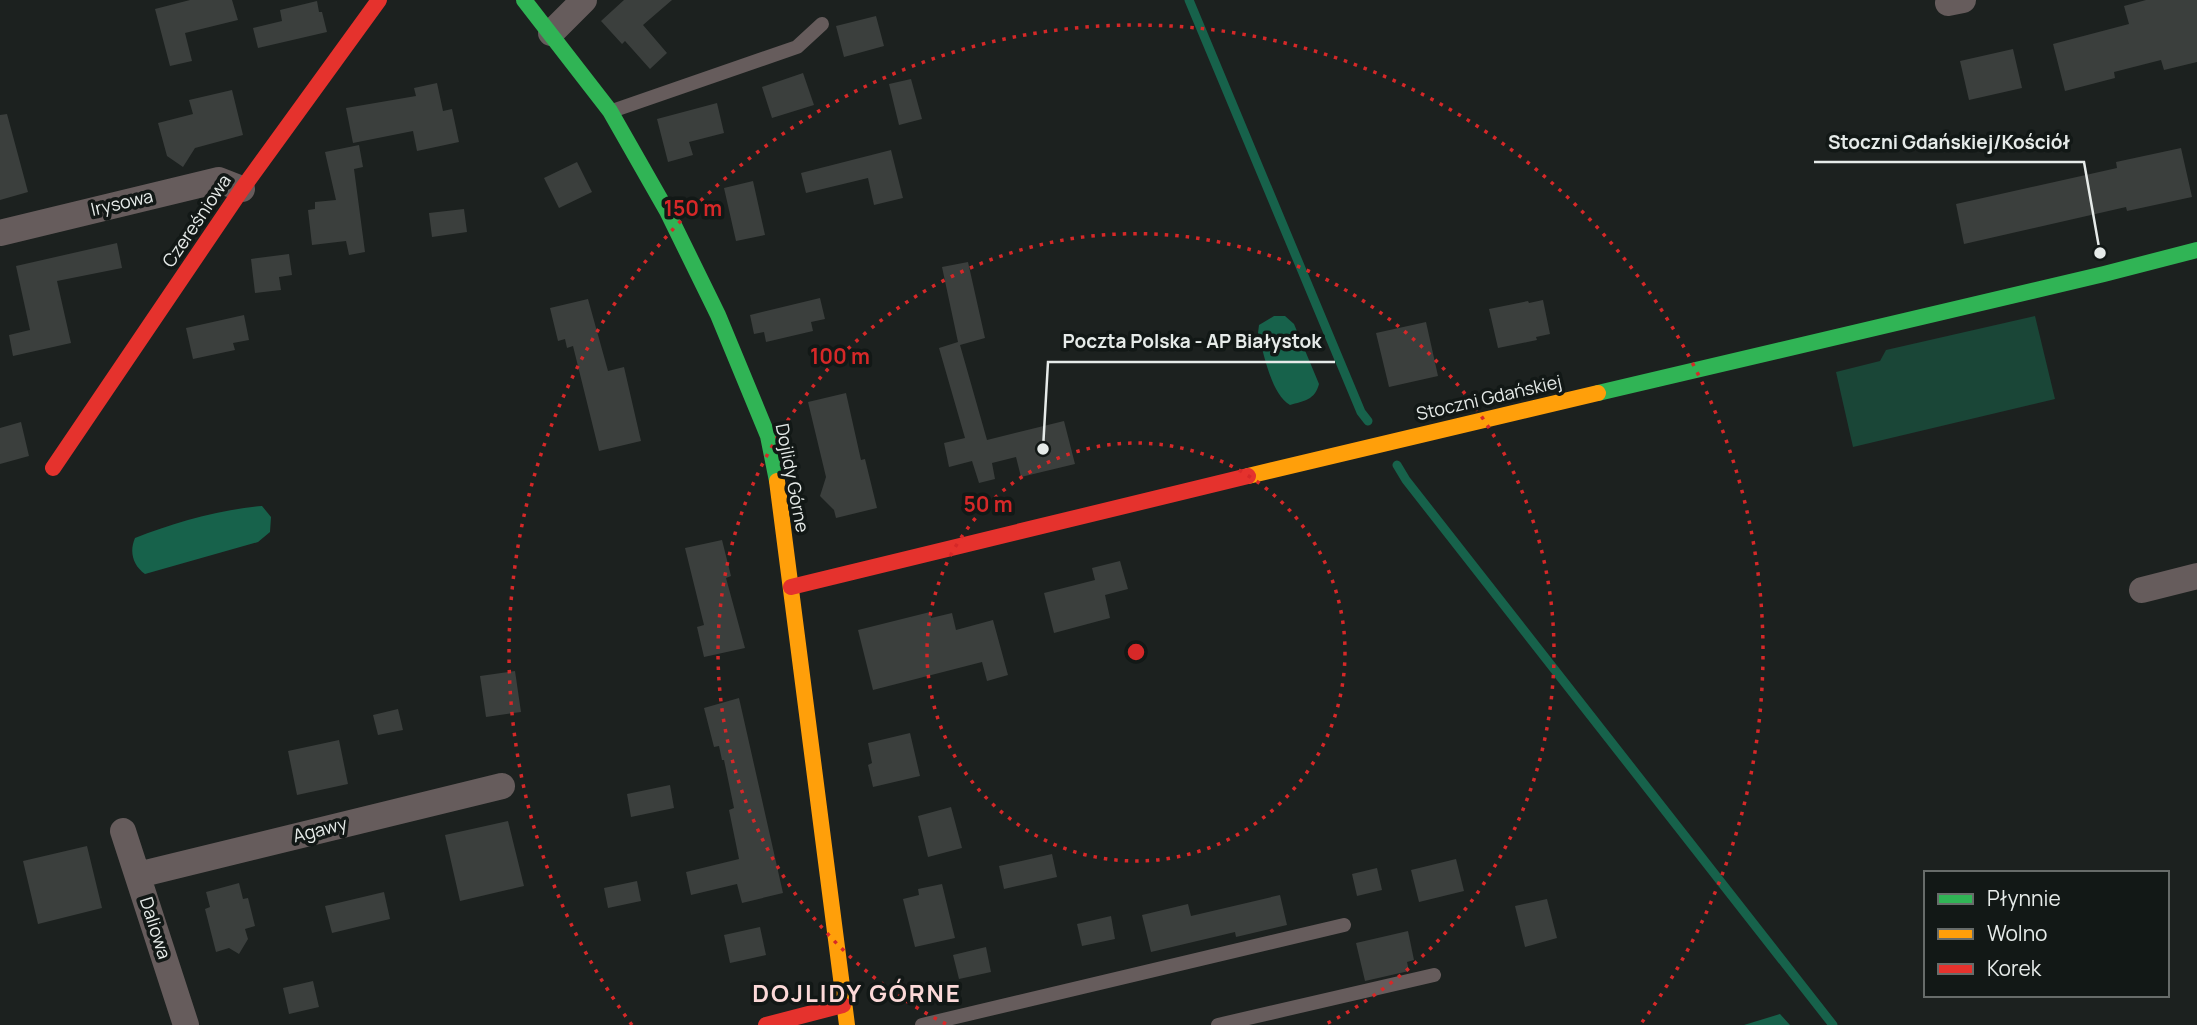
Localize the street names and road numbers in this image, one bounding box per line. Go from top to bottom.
street label: Czereśniowa [156,169,236,271]
street label: Irysowa [88,183,155,221]
street label: Stoczni Gdańskiej [1414,369,1564,425]
street label: Dojlidy Górne [771,421,815,534]
street label: Agawy [290,811,350,847]
street label: Daliowa [135,894,177,962]

